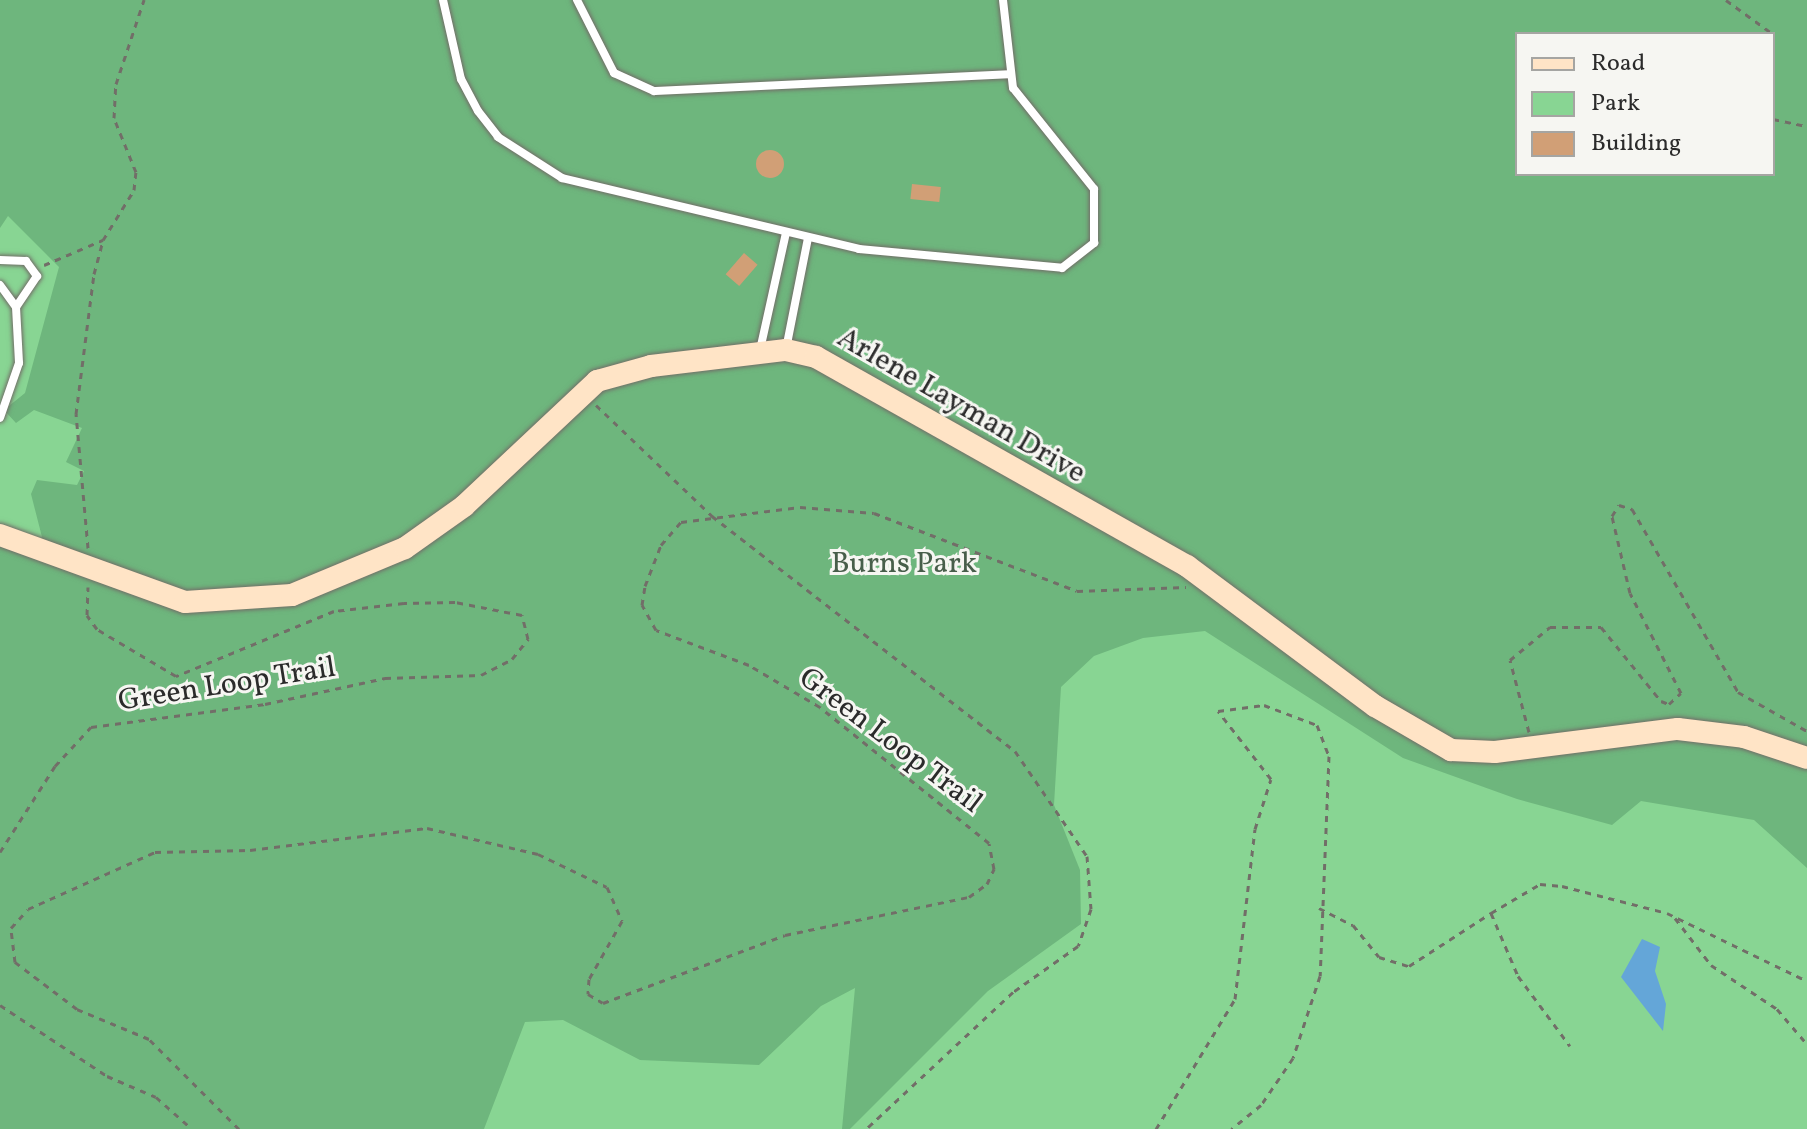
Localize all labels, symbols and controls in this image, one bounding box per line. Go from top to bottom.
legend [1515,32,1775,176]
text: Road [1591,47,1645,81]
text: Park [1591,87,1640,121]
text: Building [1591,127,1681,161]
street label: Arlene Layman Drive [830,320,1092,492]
park label: Burns Park [831,546,977,582]
street label: Green Loop Trail [115,650,339,720]
street label: Green Loop Trail [791,660,989,822]

